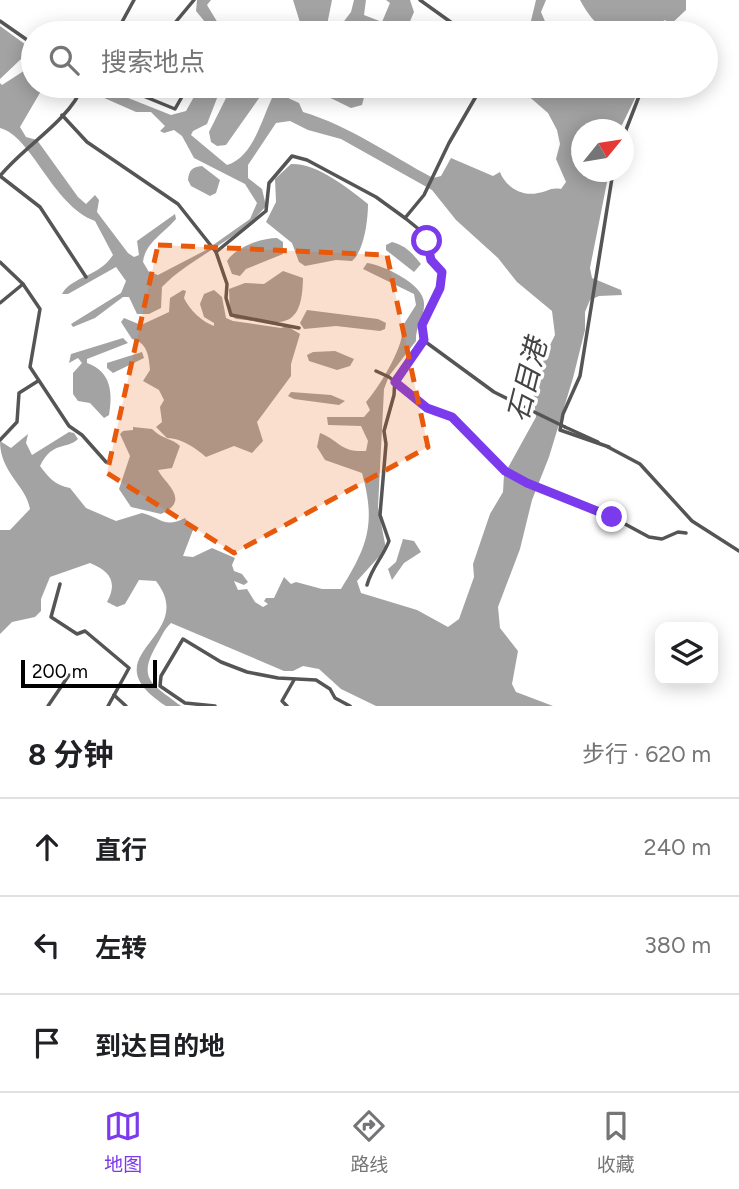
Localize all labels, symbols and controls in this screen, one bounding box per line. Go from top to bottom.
search box [21,21,718,98]
icon: search [45,41,83,79]
text: 搜索地点 [101,46,205,78]
north arrow [571,119,634,182]
route start [411,225,442,256]
water label: 石目港 [500,331,555,425]
route end [596,501,627,532]
map controls [655,622,718,685]
button: layers [655,622,718,685]
scale bar [21,657,158,689]
text: 200 m [32,660,88,683]
text: 8 分钟 [28,736,114,773]
text: 步行 · 620 m [582,740,711,768]
icon: ahead [28,828,66,866]
text: 240 m [644,833,711,861]
text: 直行 [95,834,147,866]
icon: left [28,926,66,964]
text: 380 m [644,931,711,959]
text: 左转 [95,932,147,964]
icon: arrive [28,1024,66,1062]
text: 到达目的地 [95,1030,225,1062]
tab: 地图 [104,1107,142,1176]
tab: 路线 [350,1107,389,1176]
tab: 收藏 [597,1107,635,1176]

